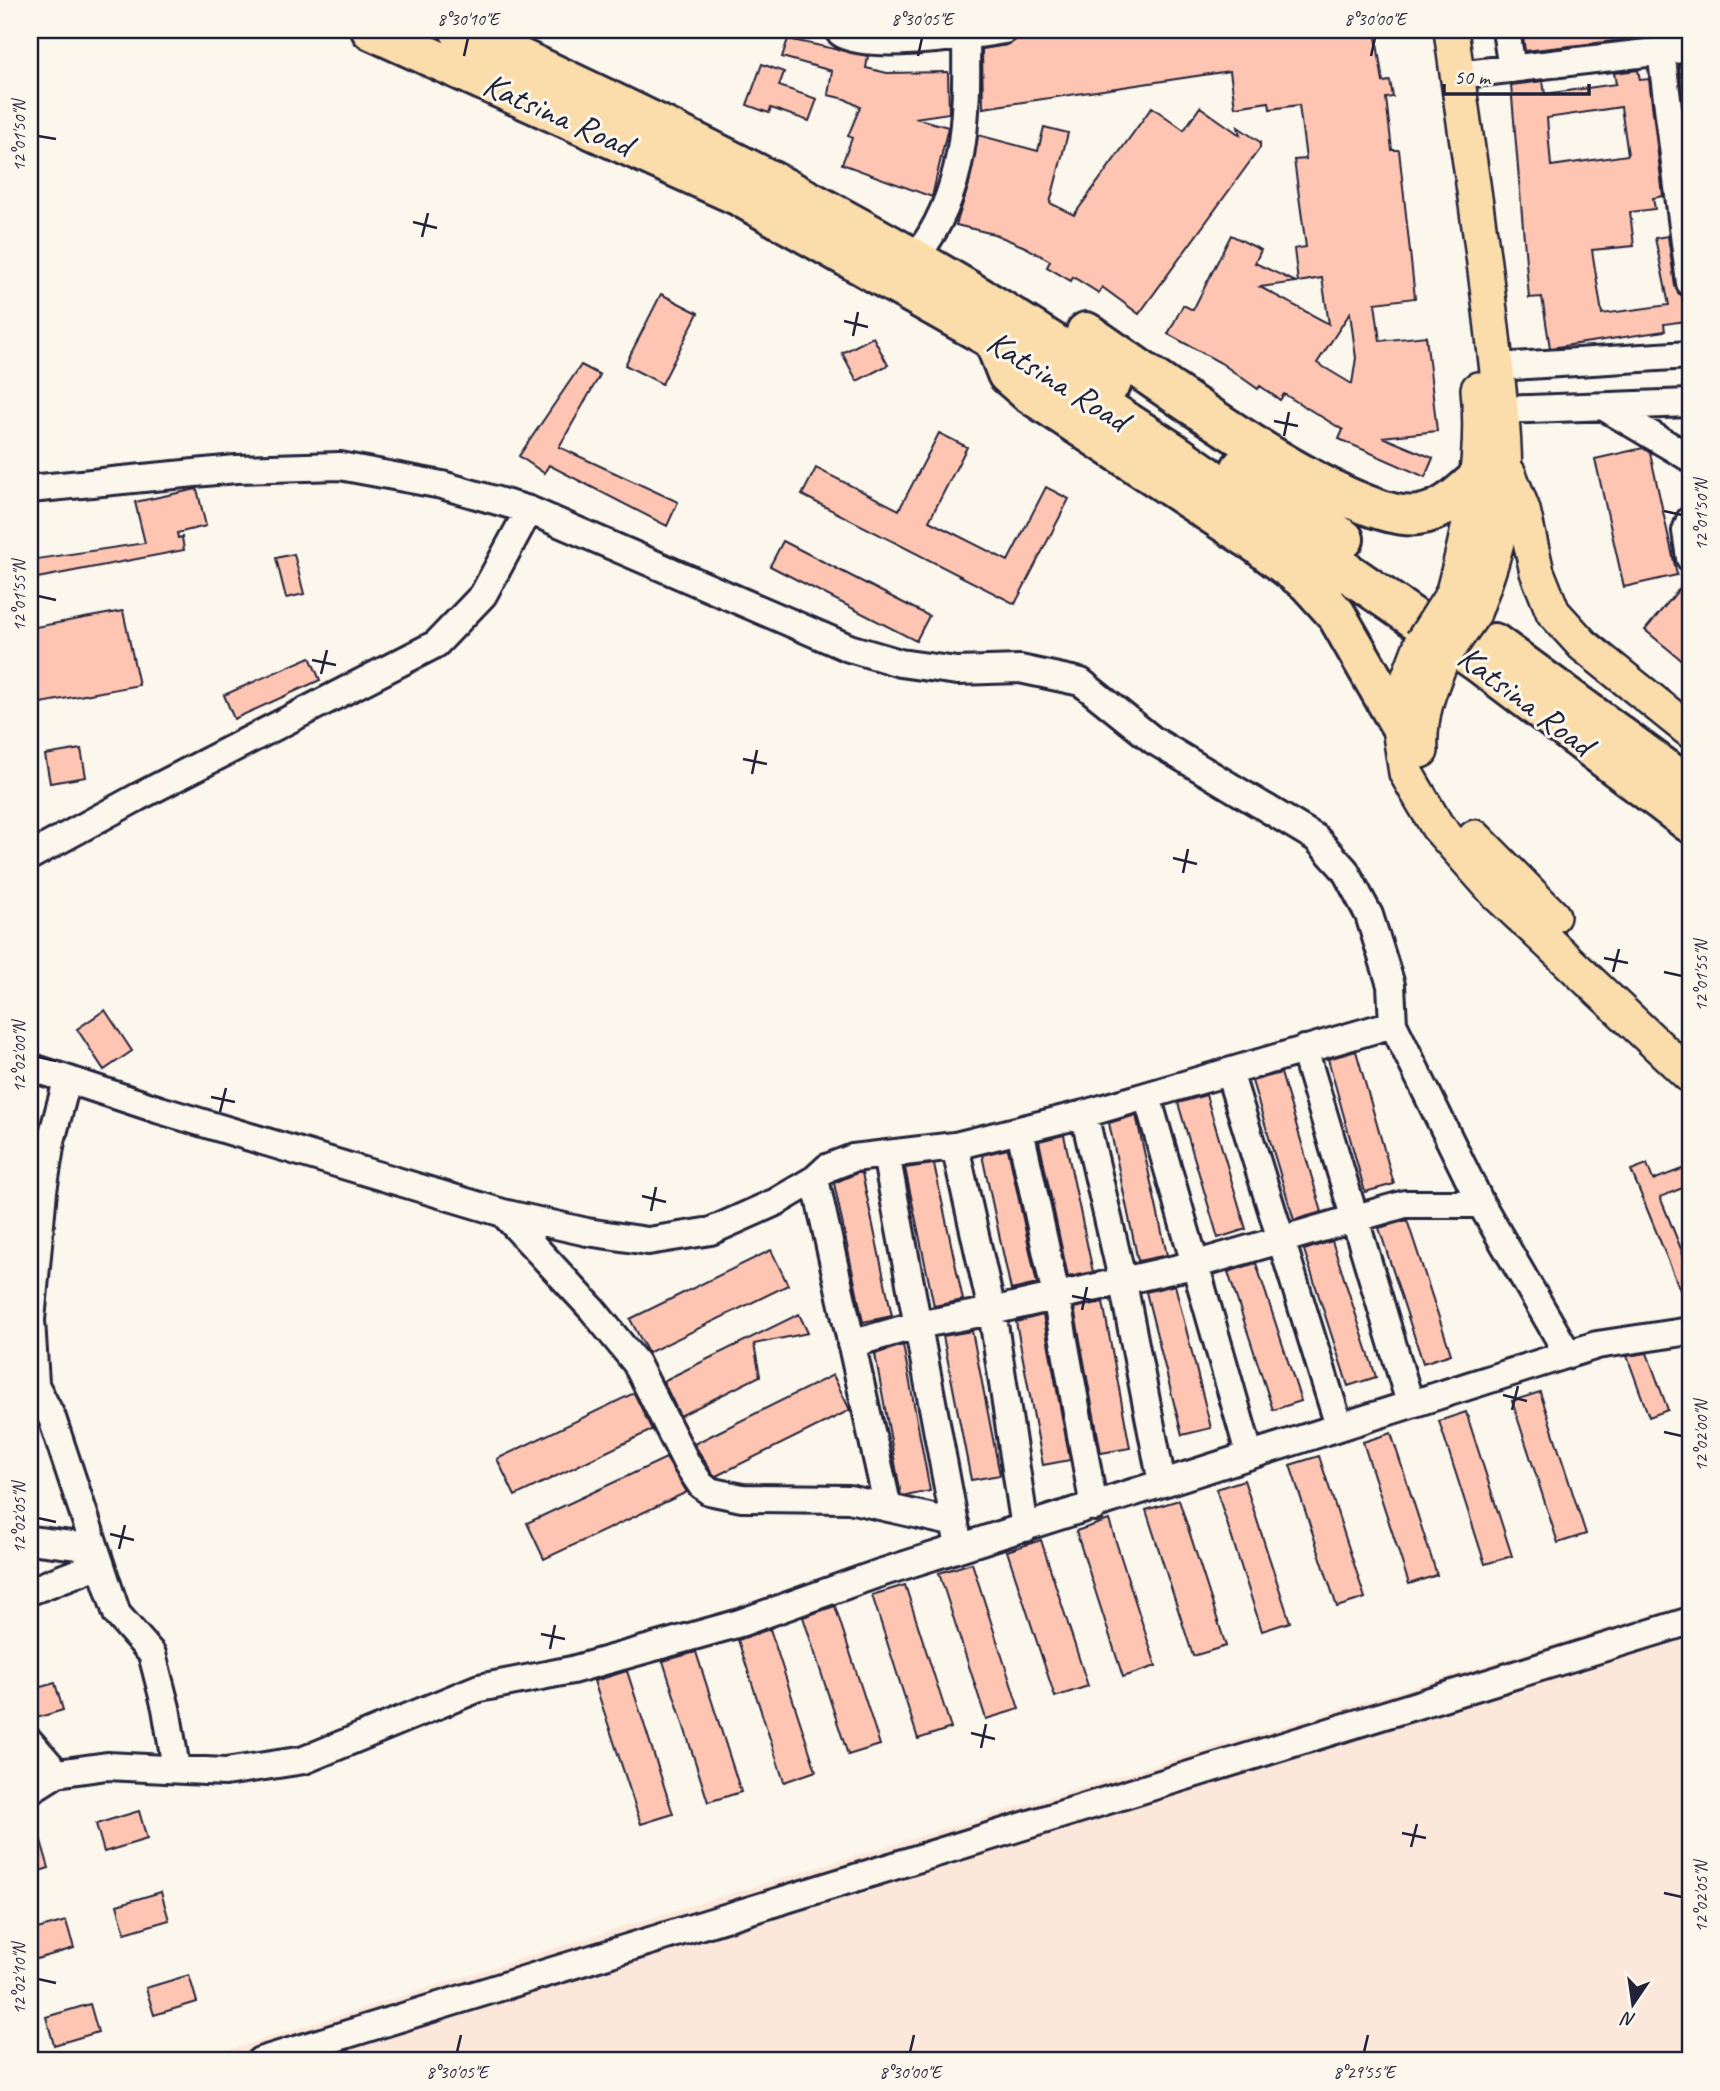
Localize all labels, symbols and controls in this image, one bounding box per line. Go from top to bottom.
text: 8°30'10"E [437,8,501,30]
text: 8°30'05"E [891,8,955,30]
text: 8°30'00"E [1344,8,1408,30]
scale bar [1444,52,1589,96]
street label: Katsina Road [476,62,644,169]
text: 50 m [1454,64,1492,90]
text: 12°01'50"N [8,97,30,171]
street label: Katsina Road [979,319,1141,444]
text: 12°01'50"N [1690,476,1712,550]
text: 12°01'55"N [8,557,30,631]
street label: Katsina Road [1449,635,1607,769]
text: 12°01'55"N [1690,937,1712,1011]
text: 12°02'00"N [8,1018,30,1092]
text: 12°02'00"N [1690,1397,1712,1471]
text: 12°02'05"N [8,1479,30,1553]
text: 12°02'05"N [1690,1858,1712,1932]
text: 12°02'10"N [8,1940,30,2014]
north arrow [1598,1968,1668,2038]
text: N [1618,2006,1638,2033]
text: 8°30'05"E [426,2061,490,2083]
text: 8°30'00"E [879,2061,943,2083]
text: 8°29'55"E [1333,2061,1397,2083]

